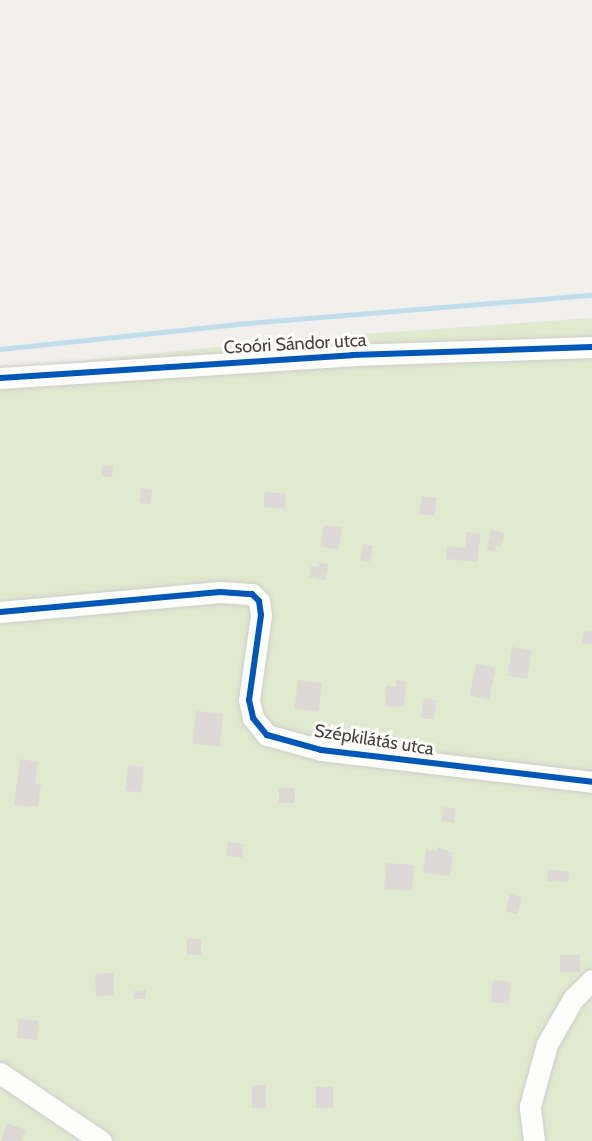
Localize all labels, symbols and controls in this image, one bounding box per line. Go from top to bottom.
street label: Csoóri Sándor utca [223,329,367,359]
street label: Szépkilátás utca [313,720,435,760]

